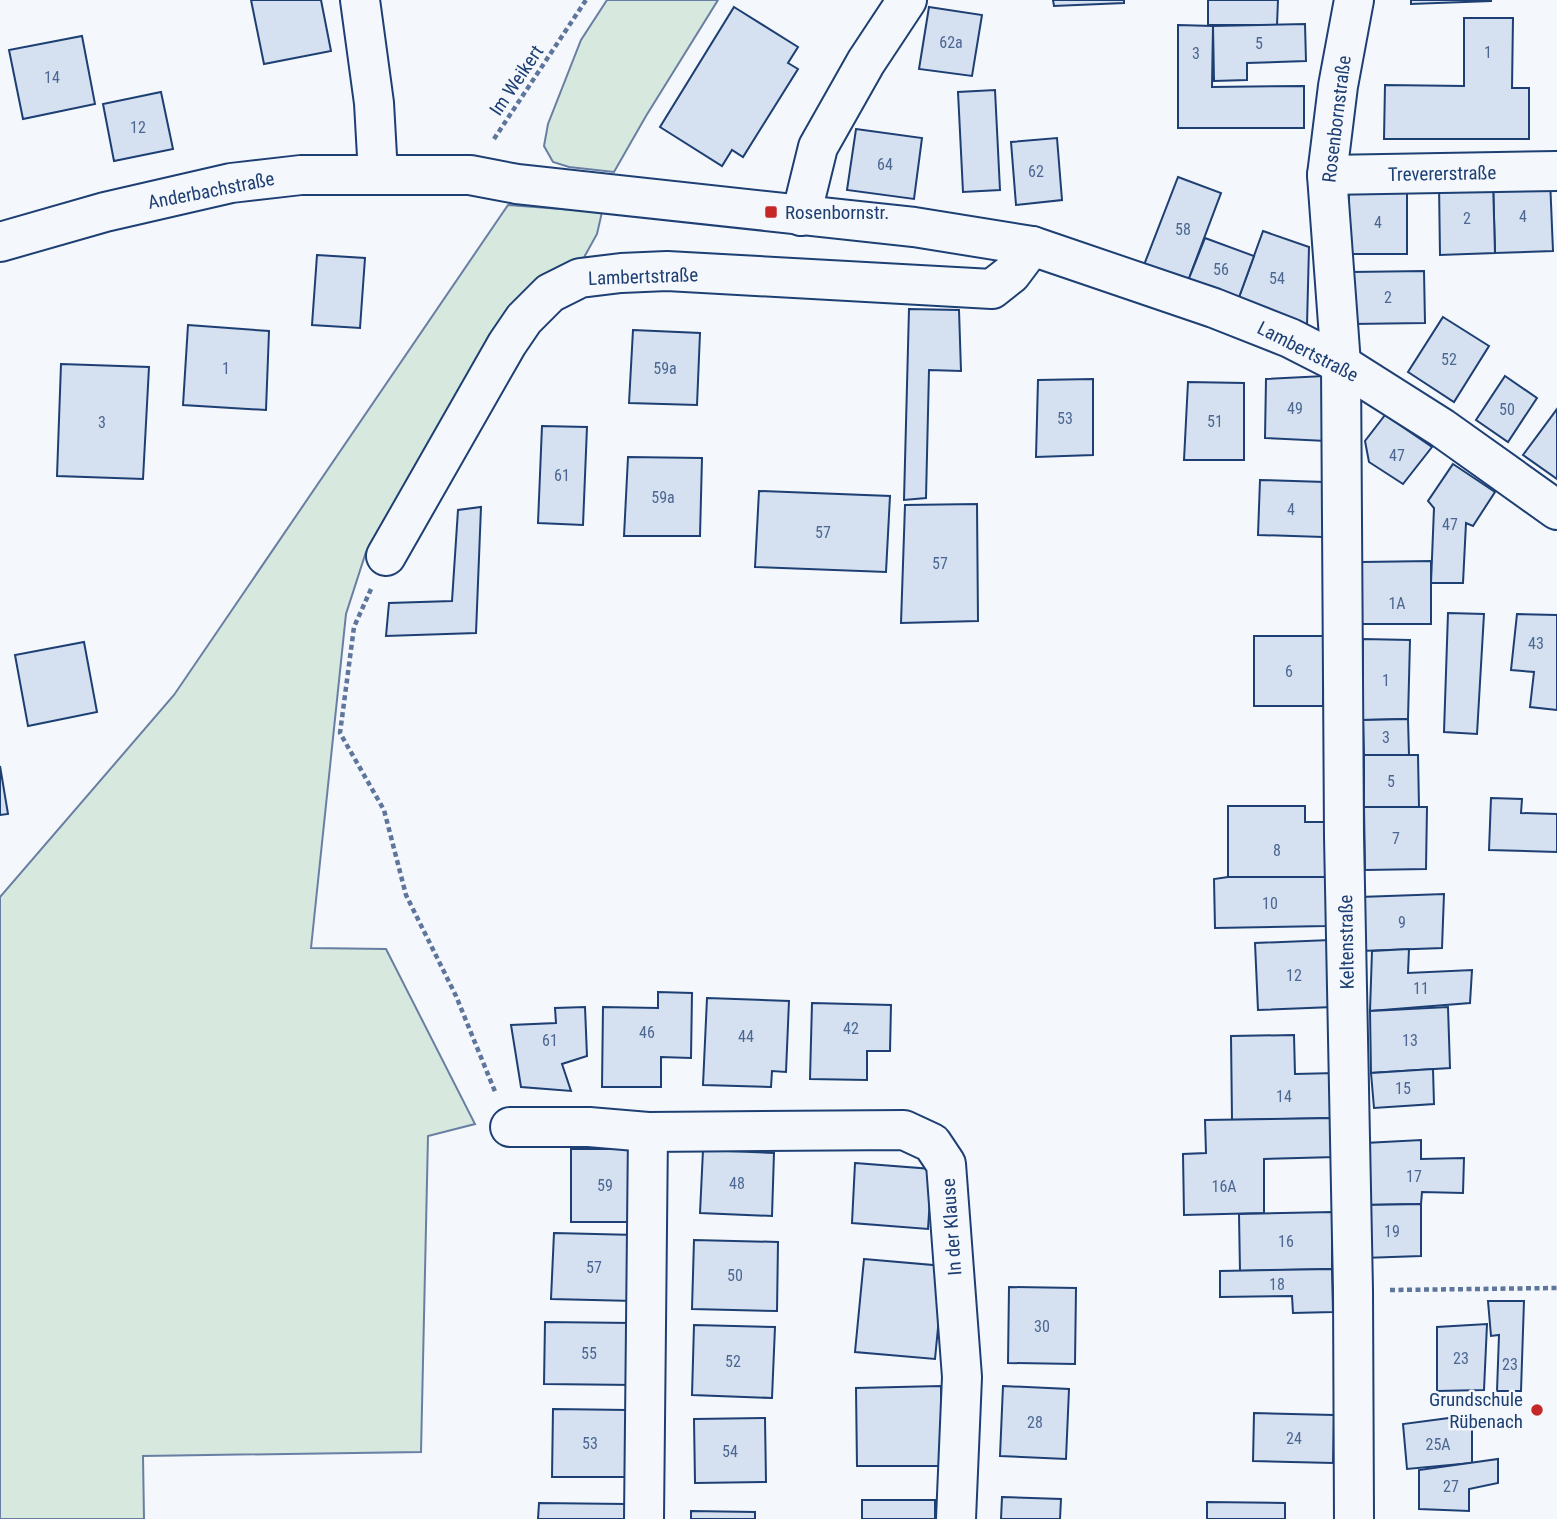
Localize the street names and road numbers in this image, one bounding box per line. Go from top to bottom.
street label: Im Weikert [485,41,548,120]
street label: Rosenbornstraße [1317,54,1356,184]
street label: Trevererstraße [1388,161,1497,186]
street label: Anderbachstraße [146,167,276,214]
street label: Lambertstraße [588,263,699,290]
street label: Lambertstraße [1253,316,1362,387]
street label: Keltenstraße [1334,894,1359,990]
street label: In der Klause [937,1178,966,1276]

